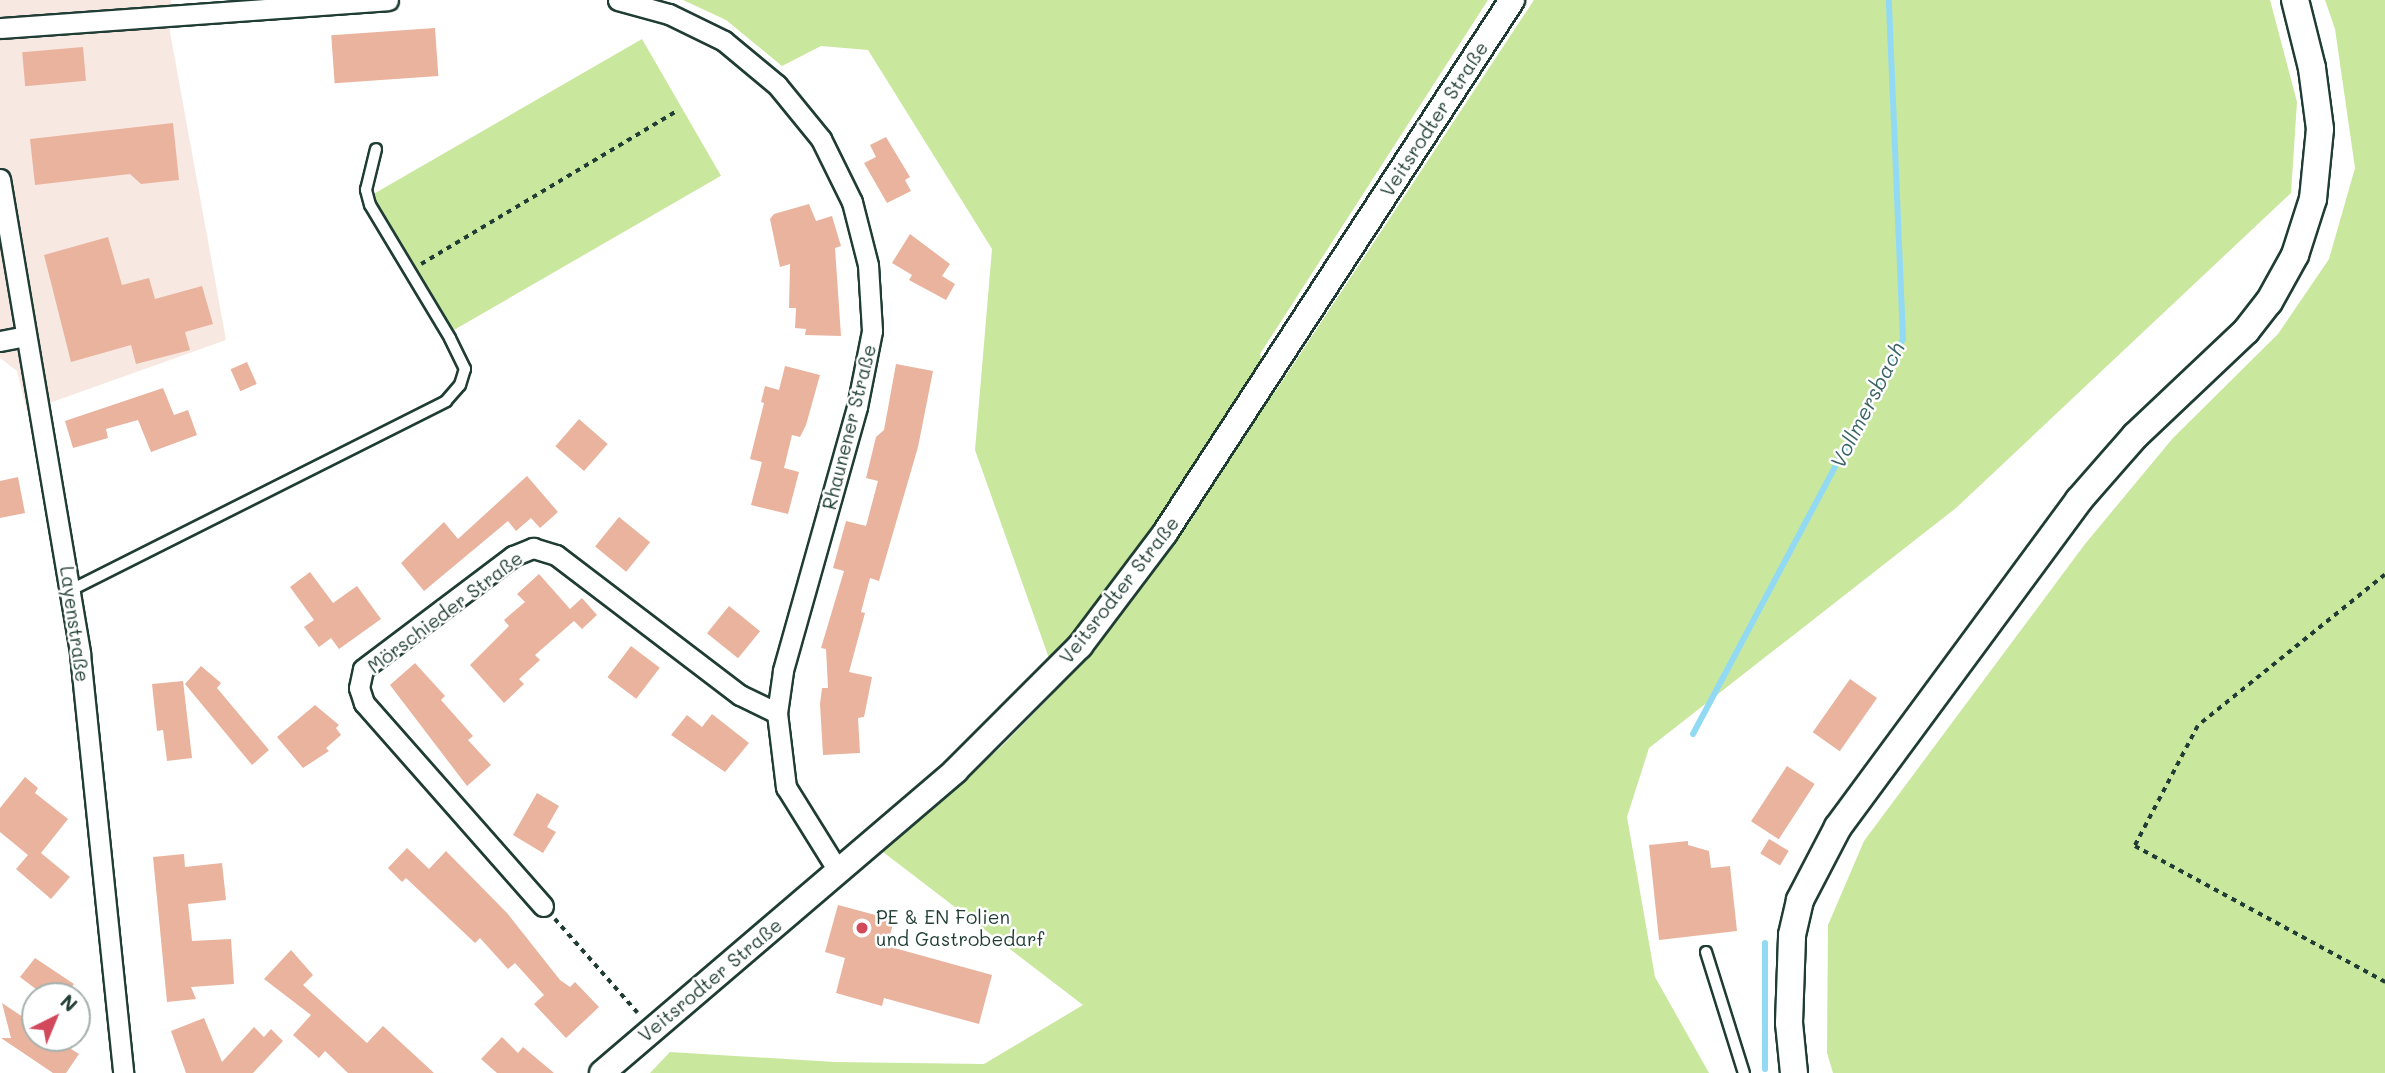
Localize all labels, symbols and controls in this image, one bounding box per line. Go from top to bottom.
street label: Veitsrodter Straße [1375,37,1493,201]
water label: Vollmersbach [1824,338,1910,472]
street label: Rhaunener Straße [817,342,881,512]
street label: Veitsrodter Straße [1055,512,1183,668]
street label: Mörschieder Straße [363,546,527,678]
street label: Layenstraße [56,565,94,683]
place label: PE & EN Folien und Gastrobedarf [876,906,1044,950]
street label: Veitsrodter Straße [634,913,786,1047]
marker: PE & EN Folien und Gastrobedarf [854,920,870,936]
north arrow [21,982,91,1052]
text: N [55,989,83,1017]

